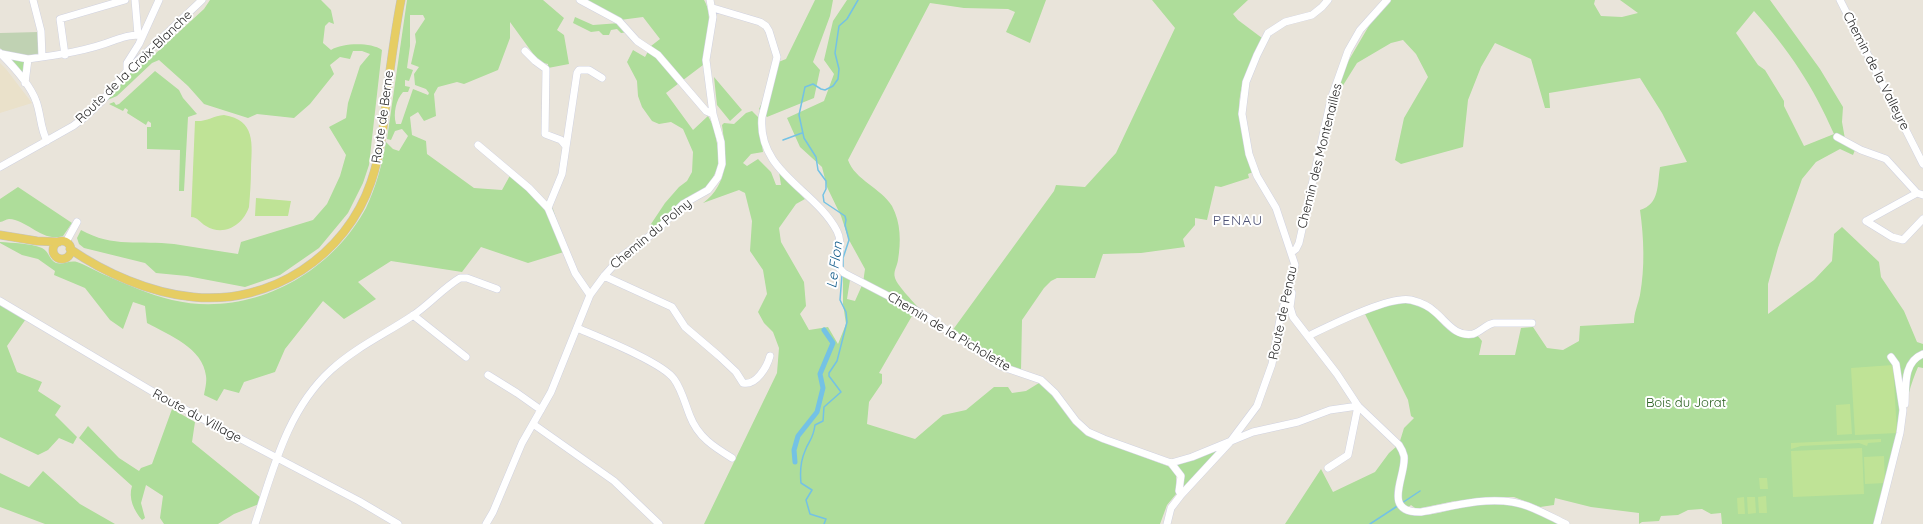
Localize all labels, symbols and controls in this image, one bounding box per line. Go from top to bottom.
street label: Route de la Croix-Blanche [73,7,195,127]
street label: Chemin de la Valleyre [1839,9,1913,133]
street label: Route de Berne [369,70,397,164]
street label: Chemin des Montenailles [1294,82,1346,230]
street label: Chemin du Polny [607,195,695,273]
district label: PENAU [1213,213,1263,229]
water label: Le Flon [823,241,847,289]
street label: Route de Penau [1265,265,1301,361]
street label: Chemin de la Picholette [885,289,1013,375]
street label: Route du Village [150,386,244,446]
park label: Bois du Jorat [1646,395,1726,411]

